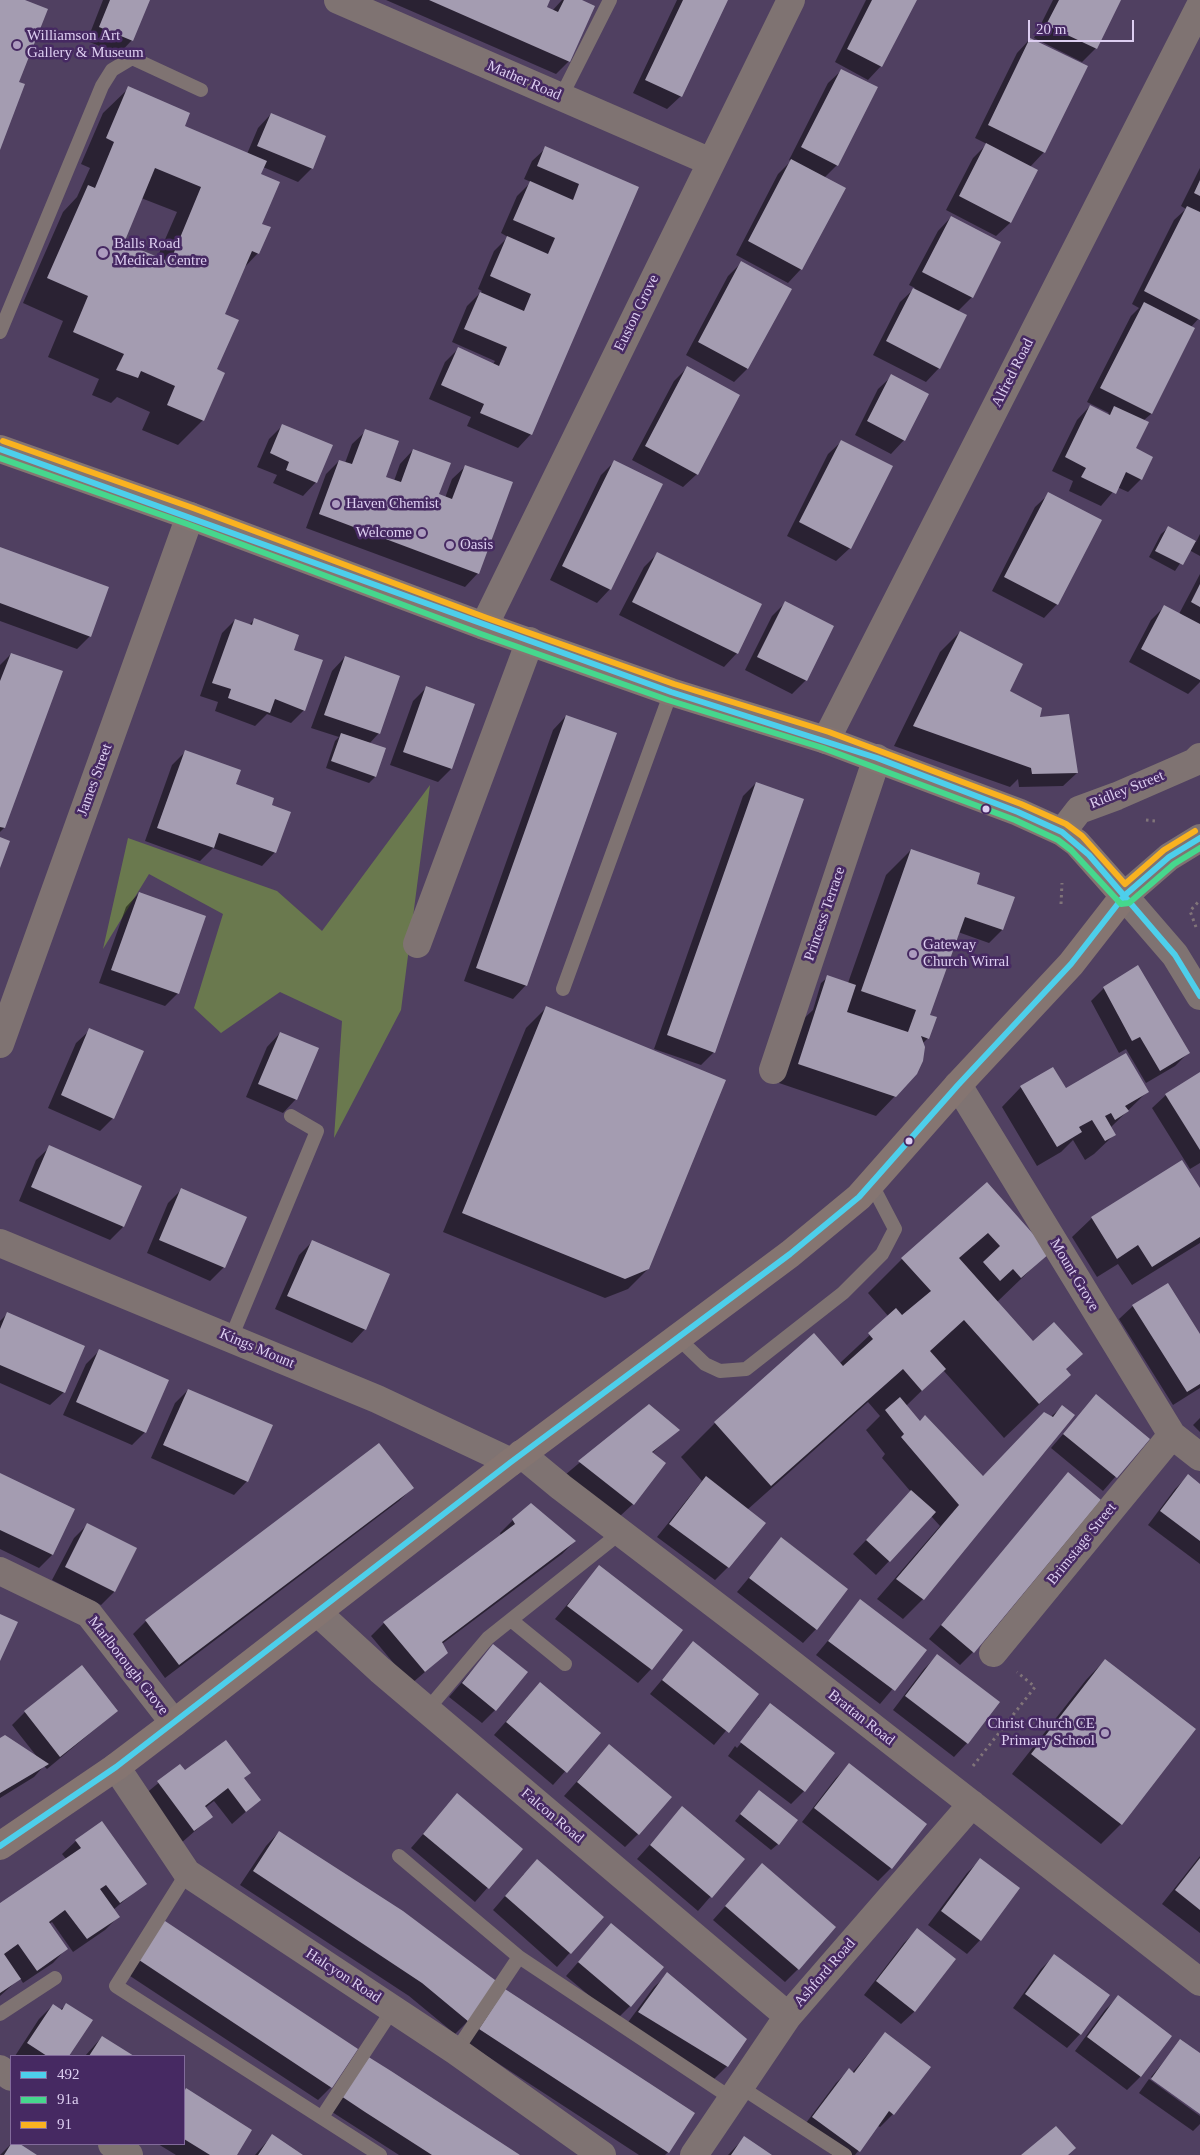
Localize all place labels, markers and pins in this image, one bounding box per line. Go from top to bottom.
place label: Williamson Art Gallery & Museum [27,27,144,62]
marker: Williamson Art Gallery & Museum [11,39,23,51]
place label: Balls Road Medical Centre [114,235,207,270]
marker: Balls Road Medical Centre [96,246,110,260]
place label: Haven Chemist [346,495,439,513]
marker: Haven Chemist [330,498,342,510]
place label: Welcome [356,524,412,542]
marker: Welcome [416,527,428,539]
place label: Oasis [460,536,493,554]
marker: Oasis [444,539,456,551]
unlabelled marker [981,804,991,814]
place label: Gateway Church Wirral [923,936,1009,971]
marker: Gateway Church Wirral [907,948,919,960]
unlabelled marker [904,1136,914,1146]
place label: Christ Church CE Primary School [988,1715,1095,1750]
marker: Christ Church CE Primary School [1099,1727,1111,1739]

